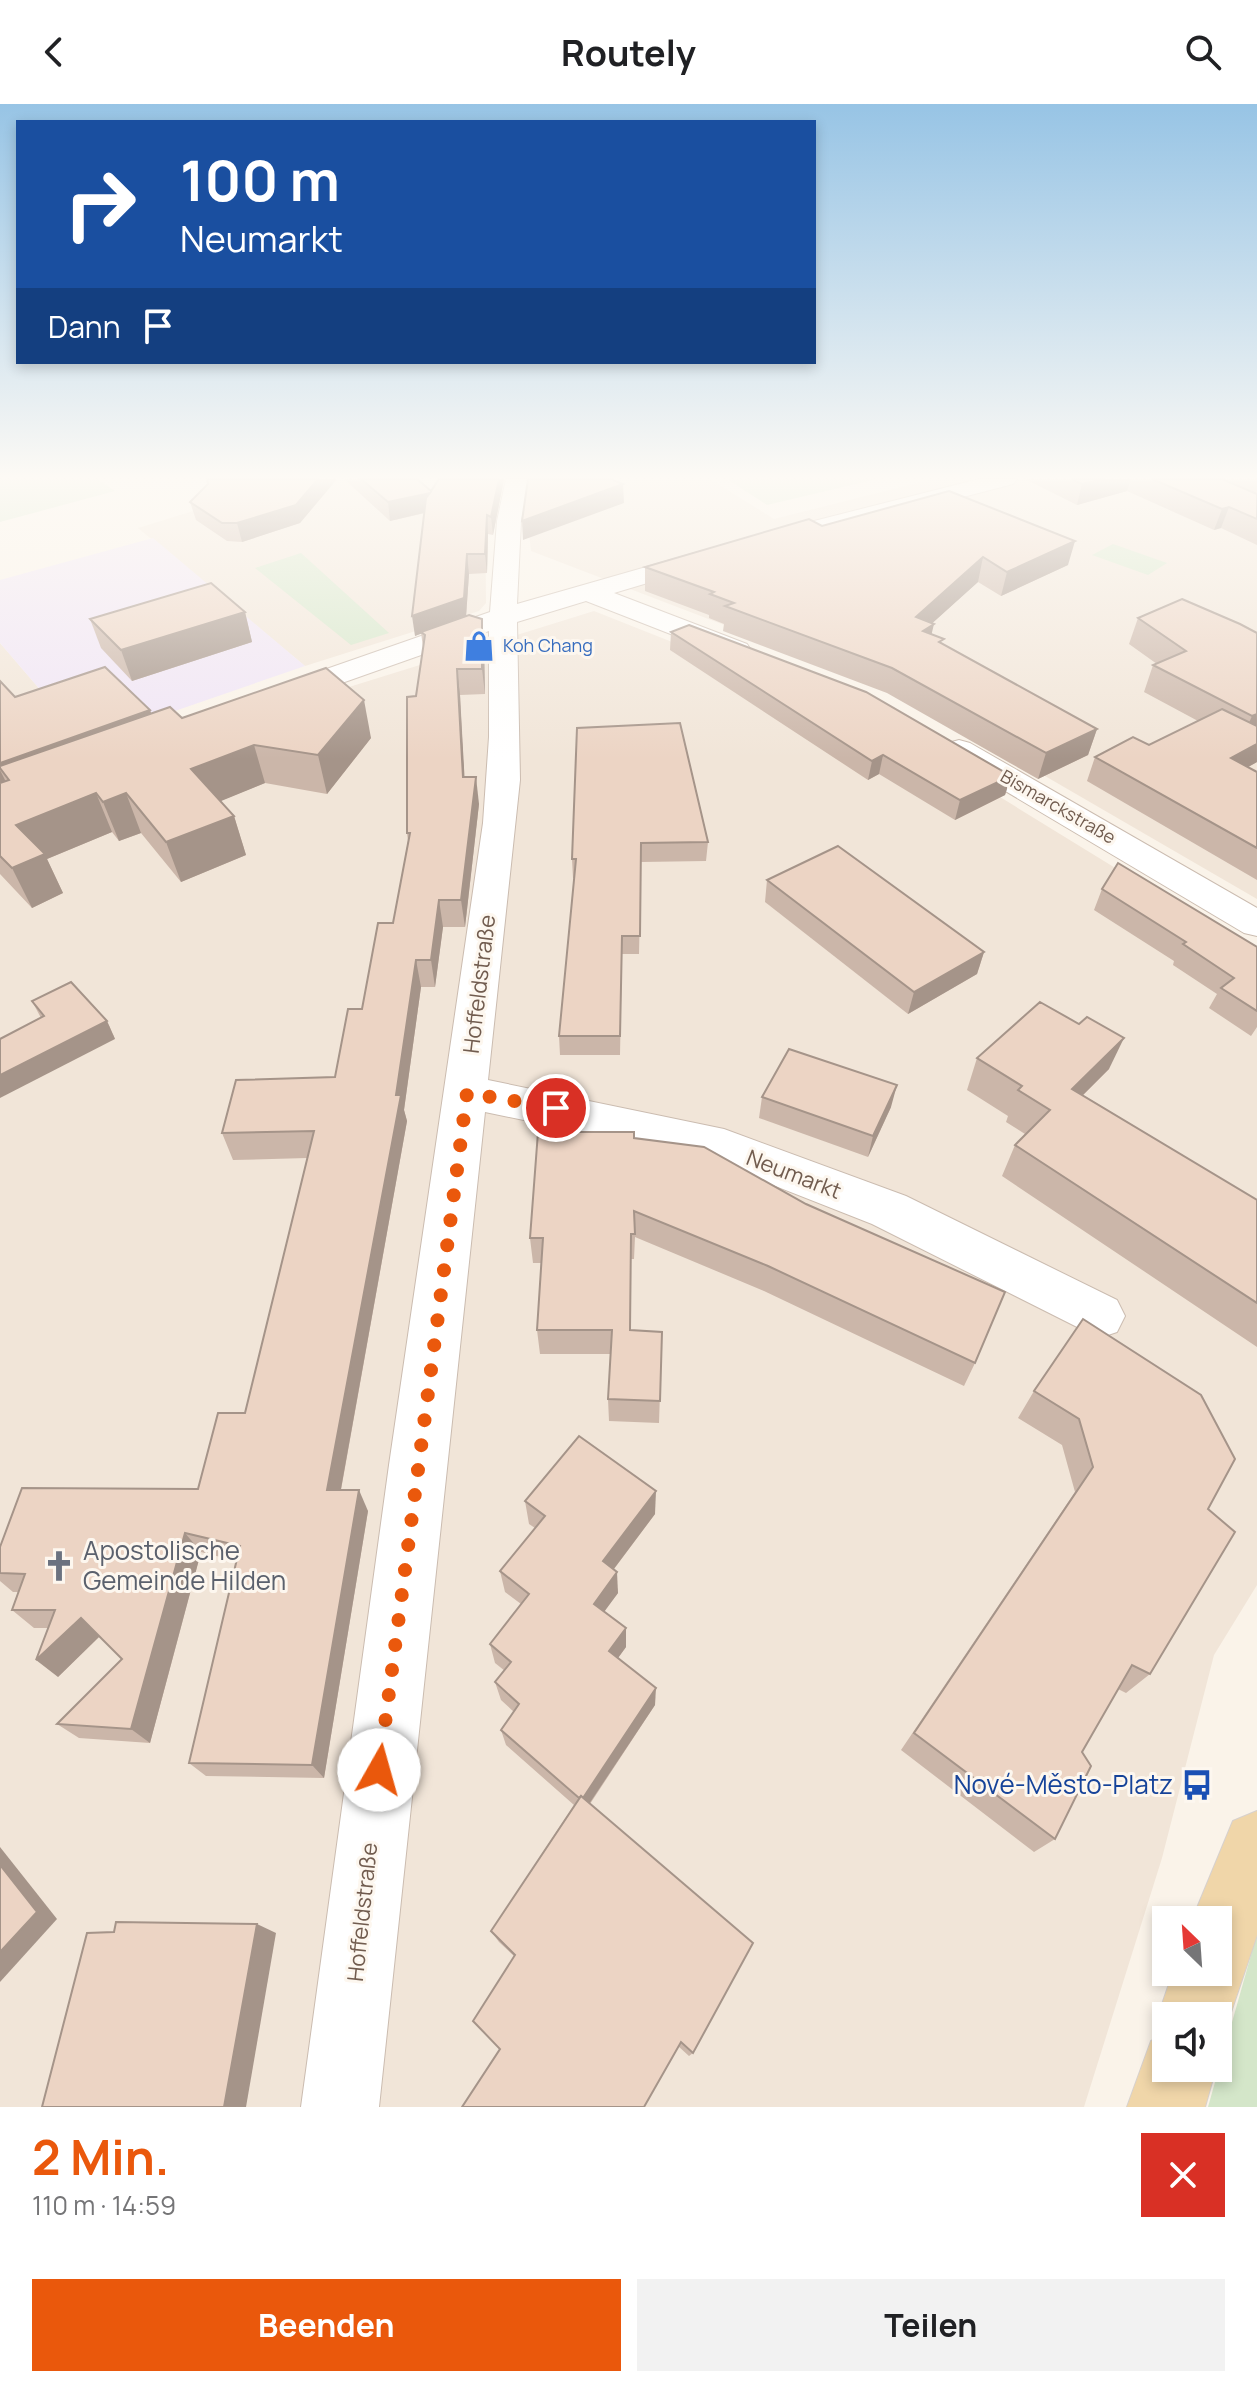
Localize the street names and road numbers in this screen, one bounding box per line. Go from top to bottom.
street label: Bismarckstraße [997,763,1120,849]
street label: Hoffeldstraße [456,913,502,1055]
street label: Neumarkt [742,1142,846,1206]
street label: Hoffeldstraße [340,1841,384,1983]

